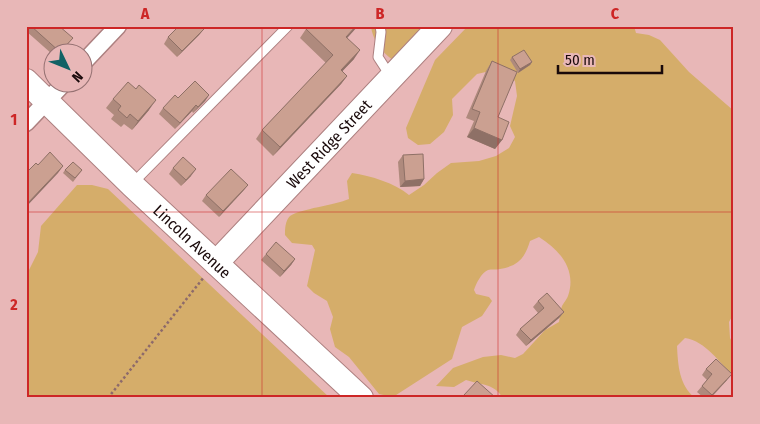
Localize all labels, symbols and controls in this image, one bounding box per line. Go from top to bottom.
text: A [140,4,150,23]
text: B [376,4,385,23]
text: C [611,4,620,23]
north arrow [42,42,92,92]
scale bar [558,42,661,74]
text: 50 m [565,51,595,69]
text: N [68,68,86,85]
street label: West Ridge Street [282,95,376,192]
text: 1 [11,110,17,129]
street label: Lincoln Avenue [150,200,235,282]
text: 2 [9,295,18,314]

